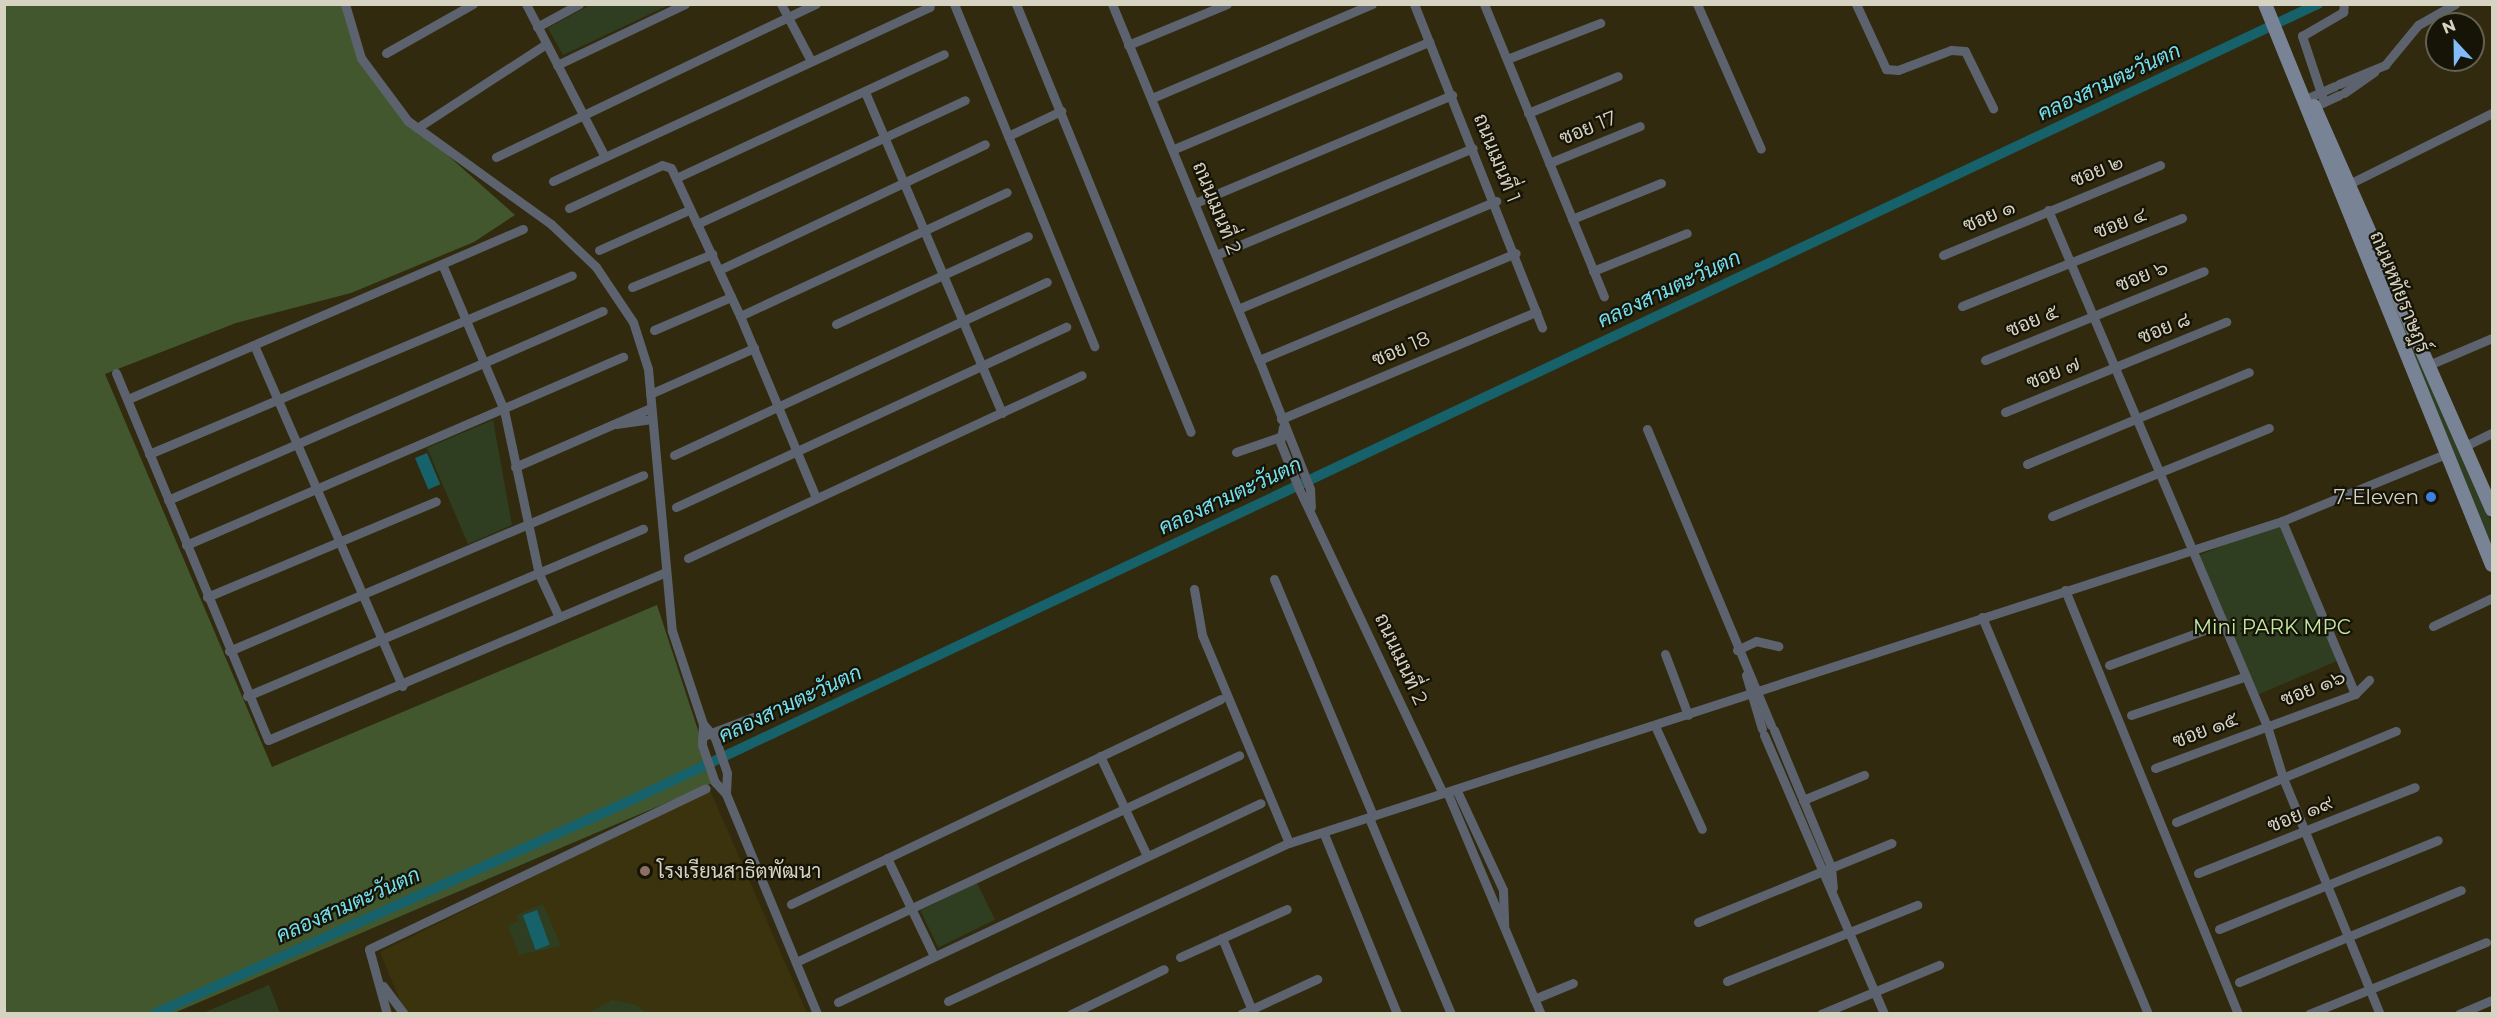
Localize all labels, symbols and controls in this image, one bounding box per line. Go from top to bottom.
north arrow [2425,12,2485,72]
text: N [2439,15,2458,38]
water label: คลองสามตะวันตก [2033,38,2185,126]
street label: ซอย 17 [1556,106,1620,150]
street label: ถนนเมนที่ 1 [1468,110,1526,206]
street label: ซอย ๒ [2067,150,2127,192]
street label: ถนนเมนที่ 2 [1188,158,1246,258]
street label: ซอย ๑ [1959,194,2019,238]
street label: ซอย ๔ [2090,202,2150,244]
street label: ถนนหทัยราษฎร์ [2365,228,2435,356]
water label: คลองสามตะวันตก [1593,245,1745,333]
street label: ซอย ๖ [2112,255,2172,297]
street label: ซอย ๕ [2002,299,2062,343]
street label: ซอย ๘ [2134,307,2194,349]
street label: ซอย 18 [1368,326,1434,372]
street label: ซอย ๗ [2023,351,2083,395]
water label: คลองสามตะวันตก [1154,452,1306,540]
place label: 7-Eleven [2334,485,2419,509]
marker: 7-Eleven [2424,490,2438,504]
street label: ถนนเมนที่ 2 [1369,609,1433,709]
park label: Mini PARK MPC [2193,615,2351,639]
water label: คลองสามตะวันตก [714,660,866,748]
street label: ซอย ๑๖ [2277,664,2349,712]
street label: ซอย ๑๕ [2169,707,2241,753]
street label: ซอย ๑๙ [2264,790,2336,838]
place label: โรงเรียนสาธิตพัฒนา [657,859,821,883]
water label: คลองสามตะวันตก [272,862,424,948]
marker: โรงเรียนสาธิตพัฒนา [638,864,652,878]

